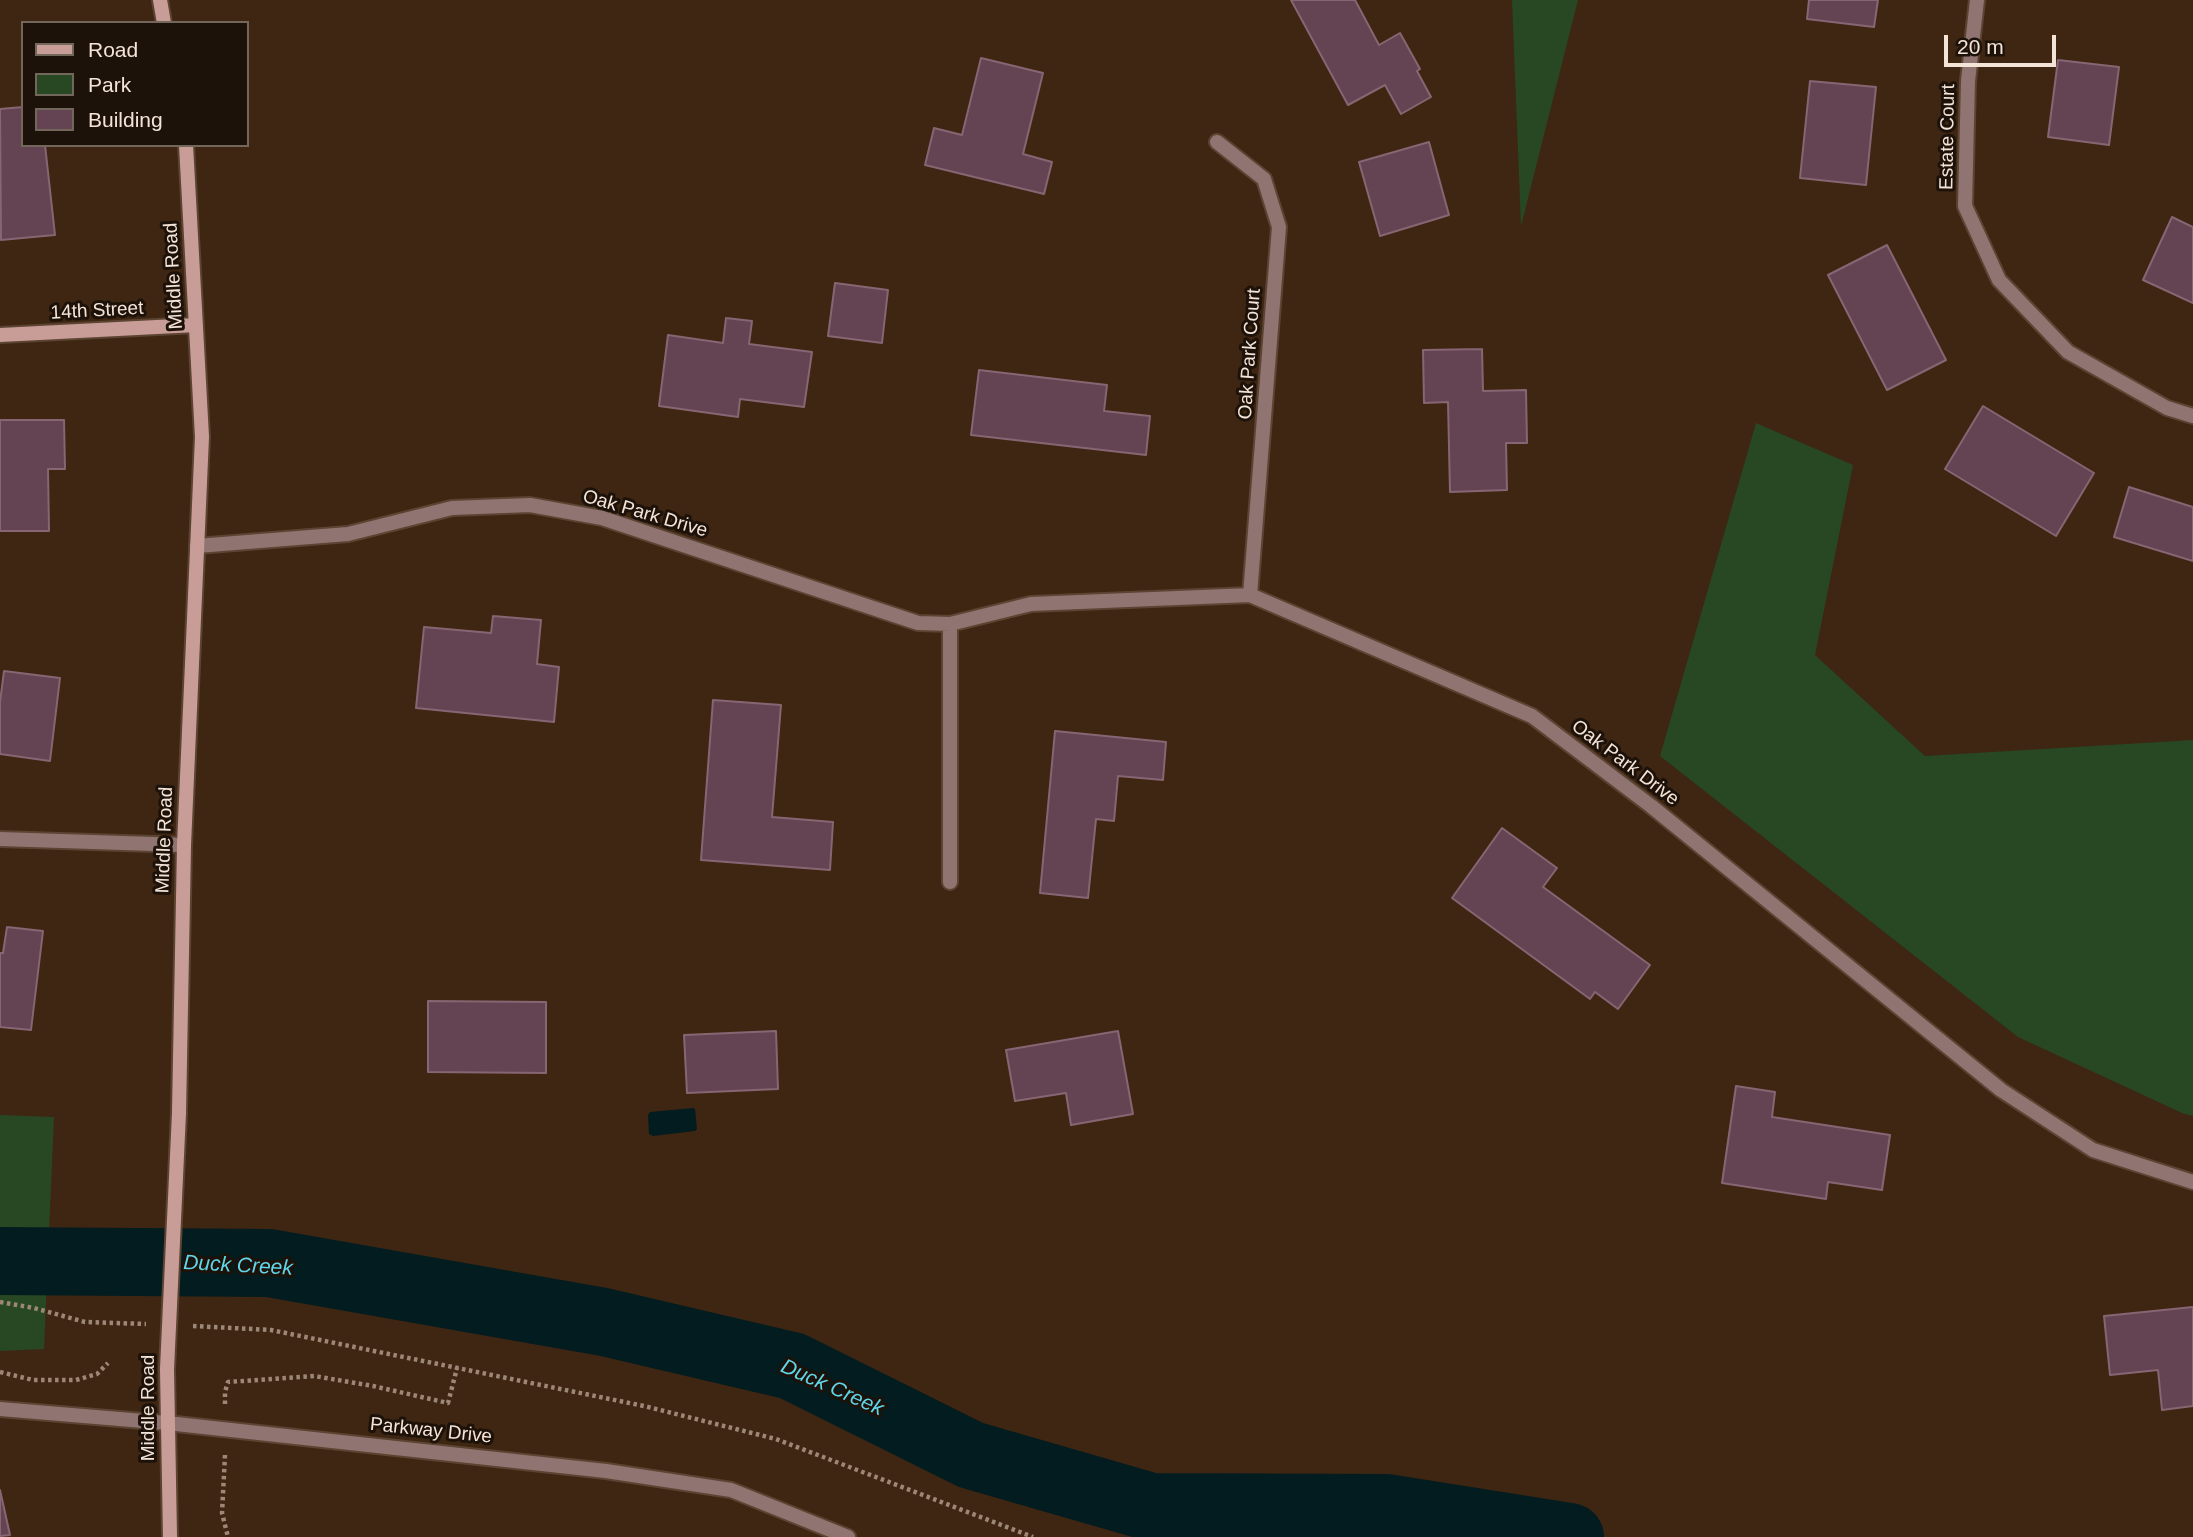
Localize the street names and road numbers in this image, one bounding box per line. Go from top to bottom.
street label: Estate Court [1936,84,1960,190]
street label: Middle Road [160,222,188,330]
street label: Oak Park Court [1234,288,1266,420]
street label: 14th Street [50,297,144,325]
street label: Oak Park Drive [580,485,710,543]
street label: Oak Park Drive [1567,715,1683,811]
street label: Middle Road [152,786,178,894]
street label: Middle Road [138,1355,160,1461]
street label: Parkway Drive [369,1413,493,1449]

